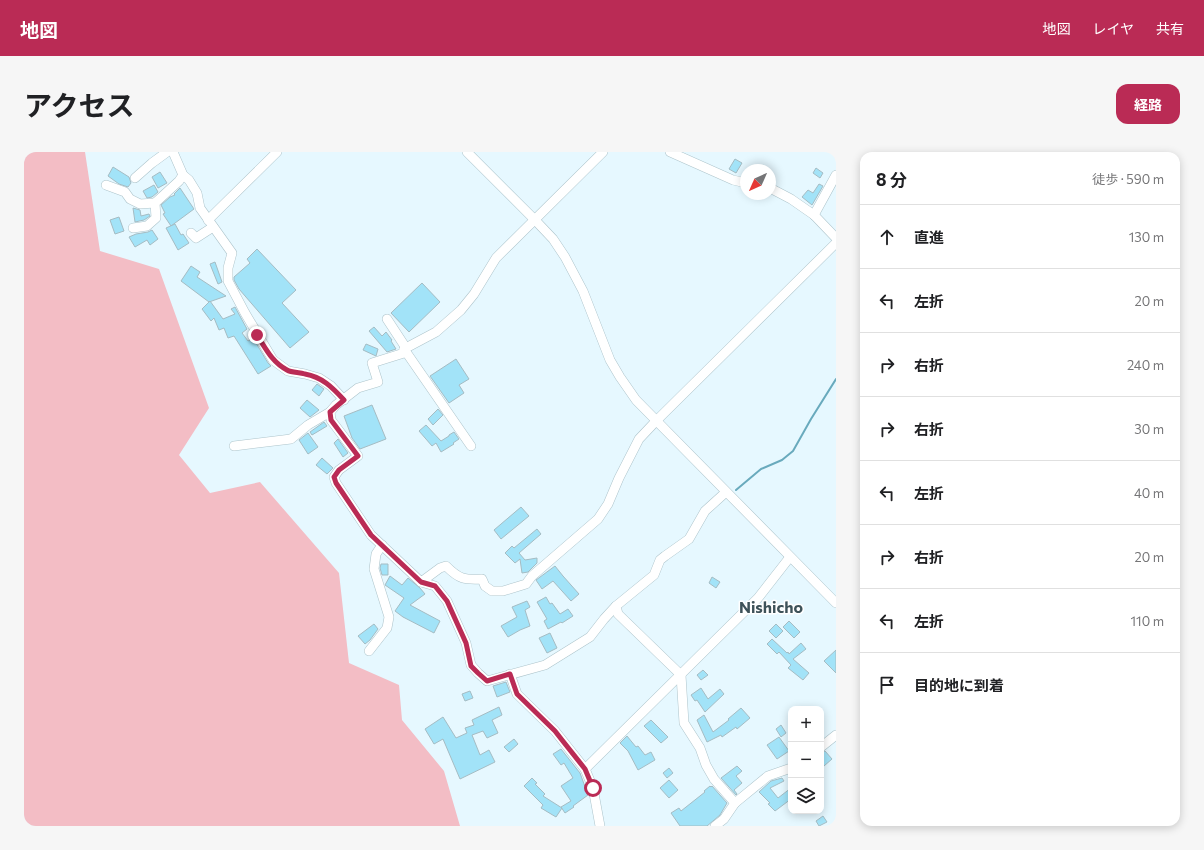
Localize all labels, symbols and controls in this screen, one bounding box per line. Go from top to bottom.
text: 地図 [20,18,58,41]
text: 地図 [1042,20,1070,37]
text: レイヤ [1092,20,1134,37]
text: 共有 [1156,20,1184,37]
button: 経路 [1116,84,1180,124]
text: アクセス [24,88,135,122]
north arrow [740,164,776,200]
text: 8 分 [876,169,907,190]
text: 徒歩 · 590 m [1092,171,1164,187]
icon: ahead [876,226,898,248]
text: 直進 [914,228,944,246]
text: 130 m [1129,229,1164,245]
icon: left [876,290,898,312]
text: 左折 [914,292,944,310]
text: 20 m [1135,293,1164,309]
route end [248,326,266,344]
icon: right [876,354,898,376]
text: 右折 [914,356,944,374]
text: 240 m [1127,357,1164,373]
icon: right [876,418,898,440]
text: 右折 [914,420,944,438]
text: 30 m [1134,421,1164,437]
icon: left [876,482,898,504]
text: 左折 [914,484,944,502]
text: 40 m [1134,485,1164,501]
icon: right [876,546,898,568]
text: 右折 [914,548,944,566]
text: 20 m [1135,549,1164,565]
district label: Nishicho [739,597,804,616]
icon: left [876,610,898,632]
text: 左折 [914,612,944,630]
text: 110 m [1131,613,1164,629]
icon: arrive [876,674,898,696]
text: 目的地に到着 [914,676,1004,694]
map controls [788,706,824,814]
button: + [788,706,824,742]
button: − [788,742,824,778]
button: layers [788,778,824,814]
route start [584,779,602,797]

